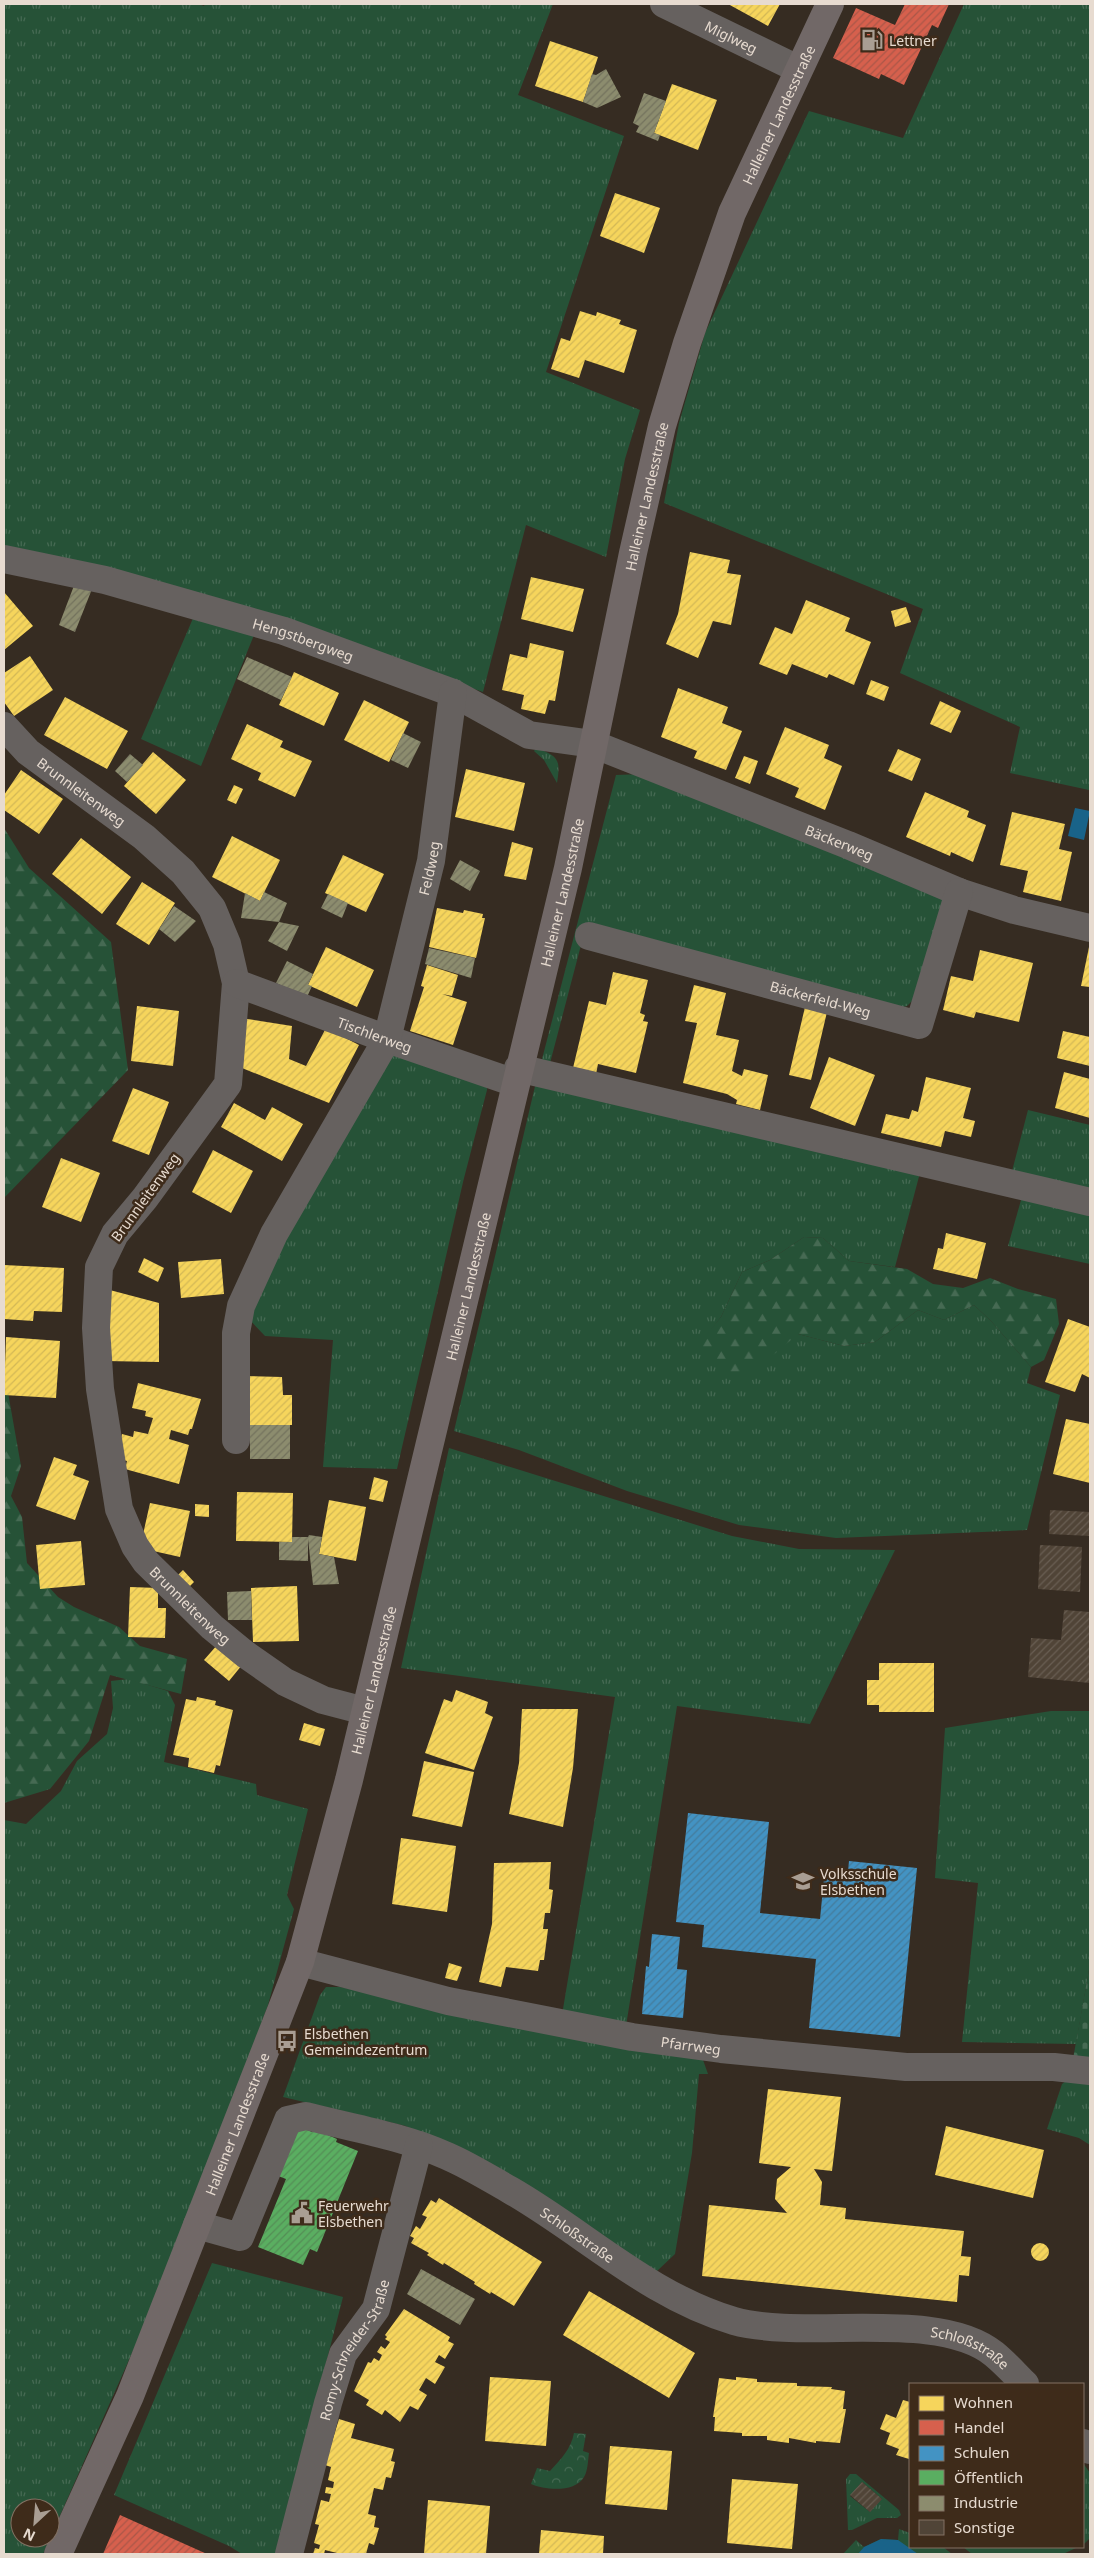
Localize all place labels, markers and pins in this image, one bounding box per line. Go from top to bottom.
fuel station icon: Lettner [859,27,885,53]
place label: Lettner [889,31,937,50]
place label: Volksschule Elsbethen [820,1864,897,1899]
school or university icon: Volksschule Elsbethen [790,1868,816,1894]
place label: Elsbethen Gemeindezentrum [304,2024,427,2059]
bus stop icon: Elsbethen Gemeindezentrum [274,2028,300,2054]
place label: Feuerwehr Elsbethen [318,2196,389,2231]
public building icon: Feuerwehr Elsbethen [289,2200,315,2226]

